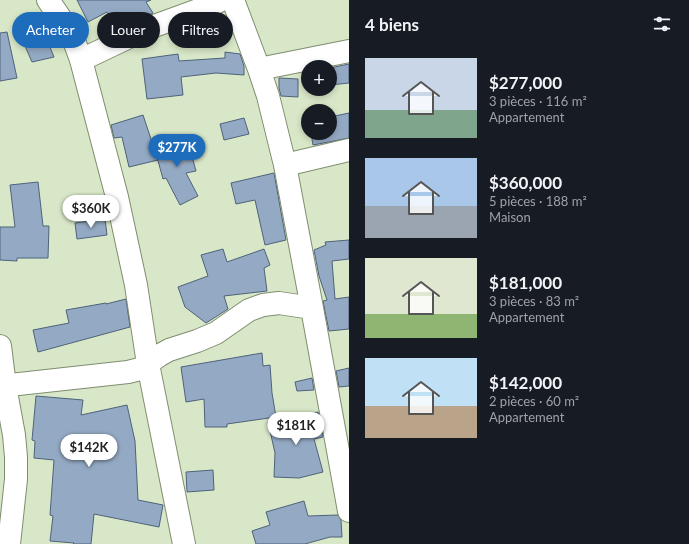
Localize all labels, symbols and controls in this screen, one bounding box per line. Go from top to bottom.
chip: Acheter [12,12,89,48]
chip: Louer [97,12,160,48]
chip: Filtres [168,12,233,48]
icon: filters [651,13,673,35]
text: 4 biens [365,14,419,35]
map controls [301,60,337,140]
button: + [301,60,337,96]
text: $277,000 [489,72,562,93]
icon: home [397,74,445,122]
text: 3 pièces · 116 m² [489,93,587,109]
button: − [301,104,337,140]
text: Appartement [489,109,564,125]
pin: $277K [149,134,205,168]
text: $277K [157,139,197,155]
text: $360,000 [489,172,562,193]
icon: home [397,174,445,222]
text: 5 pièces · 188 m² [489,193,587,209]
pin: $360K [63,195,119,229]
text: $360K [71,200,111,216]
text: Maison [489,209,531,225]
text: $181,000 [489,272,562,293]
icon: home [397,274,445,322]
text: 3 pièces · 83 m² [489,293,579,309]
text: Appartement [489,309,564,325]
text: $142,000 [489,372,562,393]
icon: home [397,374,445,422]
text: 2 pièces · 60 m² [489,393,579,409]
text: Appartement [489,409,564,425]
pin: $181K [268,412,324,446]
text: $181K [276,417,316,433]
pin: $142K [61,434,117,468]
text: $142K [69,439,109,455]

